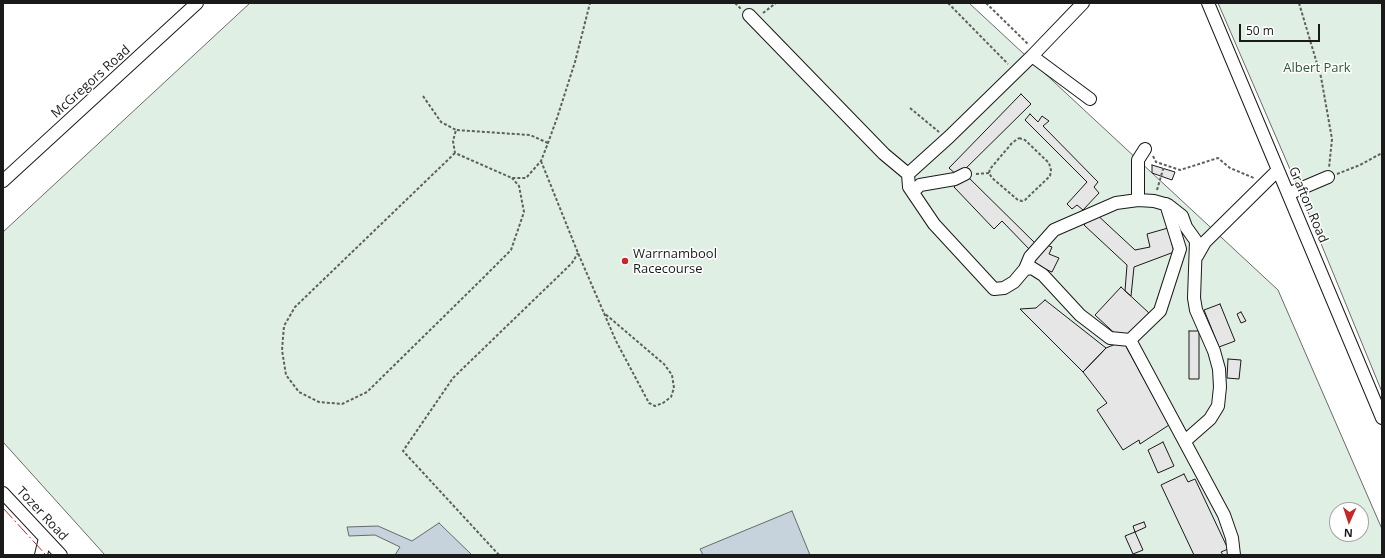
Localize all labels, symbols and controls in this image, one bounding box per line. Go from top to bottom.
scale bar [1241,16,1322,42]
text: 50 m [1246,22,1274,39]
street label: McGregors Road [48,42,134,122]
park label: Albert Park [1283,60,1351,76]
street label: Grafton Road [1285,165,1331,245]
place label: Warrnambool Racecourse [633,246,717,277]
marker: Warrnambool Racecourse [620,256,630,266]
street label: Tozer Road [13,484,71,544]
north arrow [1329,502,1369,542]
text: N [1344,526,1353,541]

